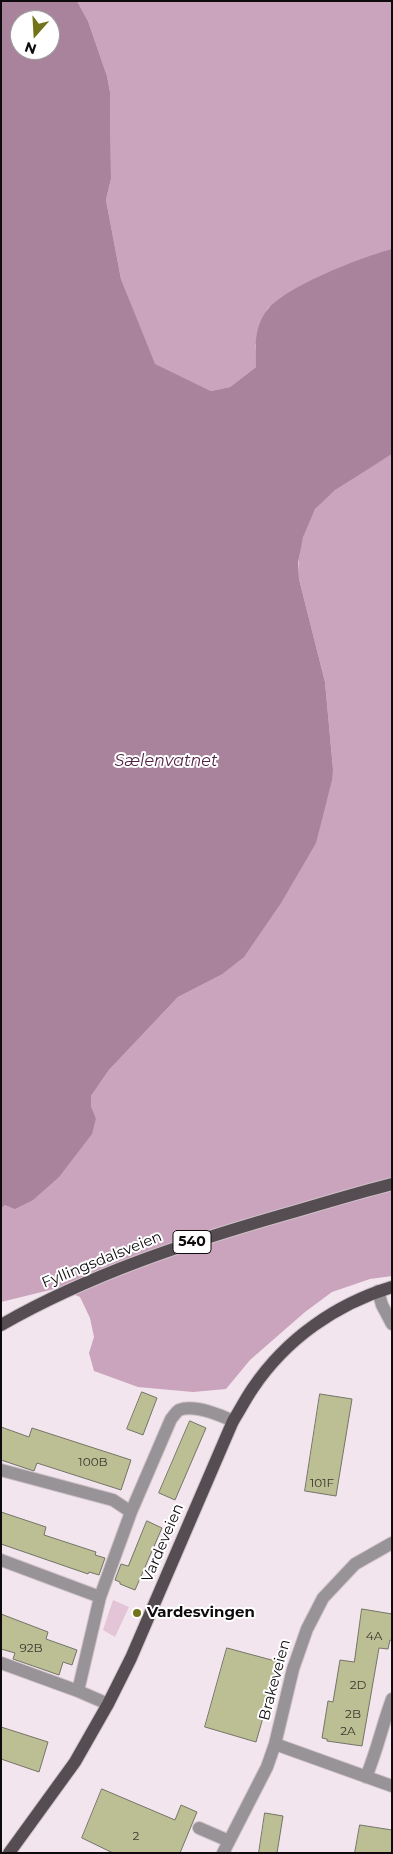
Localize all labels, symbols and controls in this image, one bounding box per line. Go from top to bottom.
north arrow [10,10,60,60]
text: N [22,38,39,59]
water label: Sælenvatnet [114,751,218,771]
street label: Fyllingsdalsveien [39,1228,165,1292]
road number: 540 [173,1230,211,1254]
house number: 100B [78,1455,108,1469]
house number: 101F [310,1476,334,1490]
street label: Vardeveien [138,1501,188,1585]
place label: Vardesvingen [147,1604,255,1622]
marker: Vardesvingen [131,1607,143,1619]
house number: 4A [366,1629,382,1643]
street label: Brakeveien [256,1637,294,1723]
house number: 92B [19,1641,43,1655]
house number: 2D [350,1678,366,1692]
house number: 2B [345,1707,361,1721]
house number: 2A [340,1724,356,1738]
house number: 2 [133,1829,139,1843]

